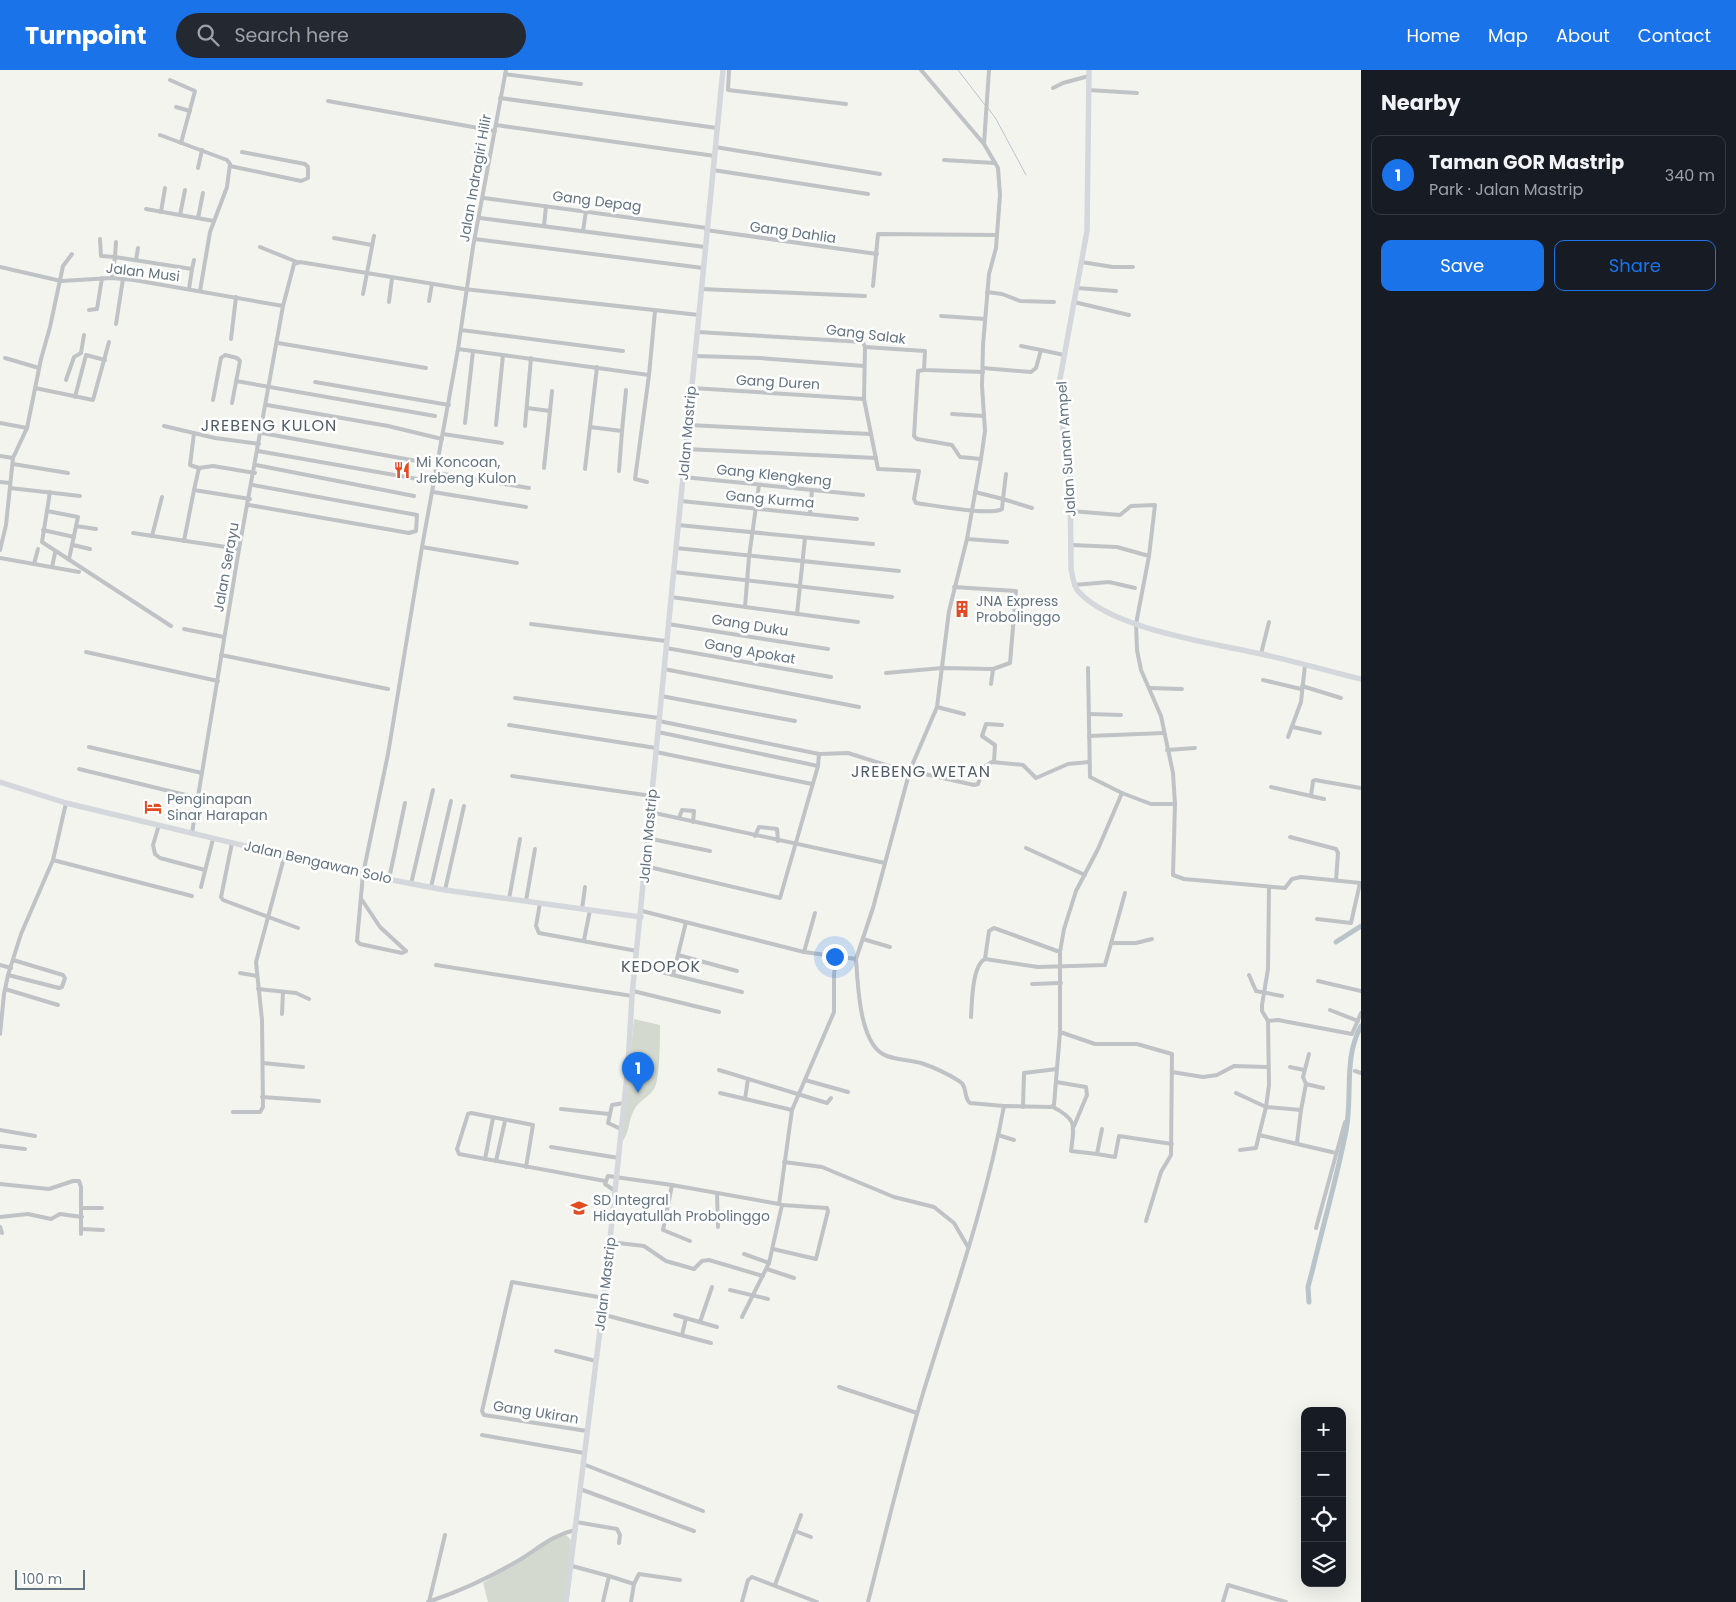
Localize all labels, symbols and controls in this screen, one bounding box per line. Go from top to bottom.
search box [176,13,526,58]
text: Turnpoint [25,19,146,52]
icon: search [194,21,222,49]
text: Search here [234,22,349,49]
text: Home [1406,23,1460,48]
text: Map [1488,23,1528,48]
text: About [1556,23,1610,48]
text: Contact [1638,23,1711,48]
text: Nearby [1381,88,1461,117]
street label: Jalan Indragiri Hilir [454,112,496,244]
text: Taman GOR Mastrip [1429,149,1624,176]
text: 1 [1395,164,1401,187]
text: 340 m [1665,164,1715,187]
text: Park · Jalan Mastrip [1429,178,1583,201]
street label: Gang Depag [551,186,643,216]
street label: Gang Dahlia [748,216,838,248]
button: Save [1381,240,1544,291]
button: Share [1554,240,1716,291]
street label: Jalan Musi [105,258,181,286]
street label: Gang Salak [825,319,908,349]
street label: Gang Duren [735,370,821,394]
street label: Jalan Sunan Ampel [1051,380,1081,518]
street label: Jalan Mastrip [673,385,701,481]
district label: JREBENG KULON [201,414,337,437]
place label: Mi Koncoan, Jrebeng Kulon [416,452,516,488]
street label: Gang Klengkeng [715,459,833,491]
restaurant icon: Mi Koncoan, Jrebeng Kulon [392,460,412,480]
street label: Gang Kurma [725,485,815,513]
street label: Jalan Serayu [208,520,244,614]
place label: JNA Express Probolinggo [976,591,1060,627]
building icon: JNA Express Probolinggo [952,599,972,619]
street label: Gang Duku [710,609,790,641]
street label: Gang Apokat [703,633,797,669]
district label: JREBENG WETAN [851,760,991,783]
street label: Jalan Mastrip [634,788,662,884]
place label: Penginapan Sinar Harapan [167,789,268,825]
hotel icon: Penginapan Sinar Harapan [143,797,163,817]
street label: Jalan Bengawan Solo [242,835,394,889]
your location [822,944,848,970]
district label: KEDOPOK [621,955,701,978]
pin: 1 [622,1052,654,1093]
place label: SD Integral Hidayatullah Probolinggo [593,1190,770,1226]
school or university icon: SD Integral Hidayatullah Probolinggo [569,1198,589,1218]
street label: Jalan Mastrip [589,1236,621,1332]
street label: Gang Ukiran [492,1395,580,1429]
map controls [1301,1407,1346,1587]
button: + [1301,1407,1346,1452]
button: − [1301,1452,1346,1497]
button: locate [1301,1497,1346,1542]
button: layers [1301,1542,1346,1587]
scale bar [15,1567,85,1590]
text: 100 m [22,1569,62,1589]

